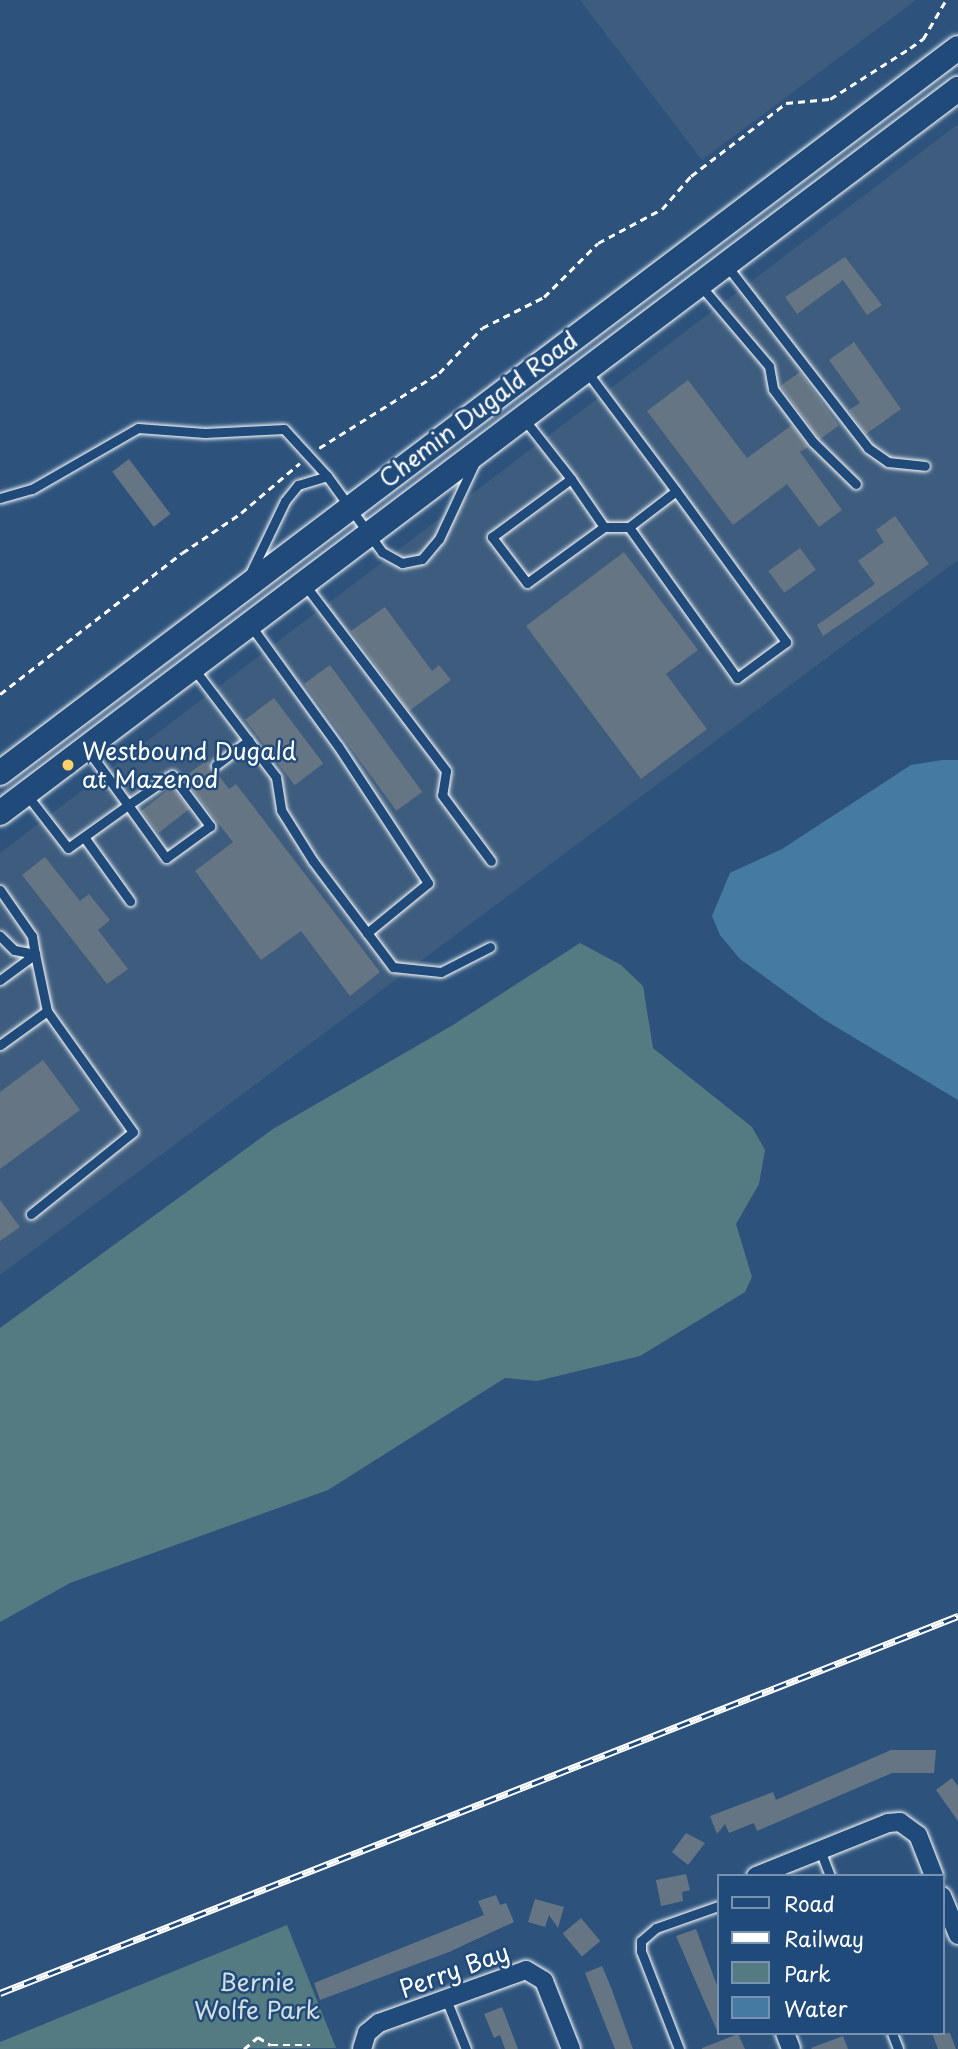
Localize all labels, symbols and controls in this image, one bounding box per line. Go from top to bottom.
street label: Chemin Dugald Road [372,324,584,494]
place label: Westbound Dugald at Mazenod [82,737,297,793]
marker: Westbound Dugald at Mazenod [60,757,76,773]
legend [716,1874,944,2035]
text: Road [784,1887,835,1919]
text: Railway [784,1922,864,1954]
street label: Perry Bay [395,1937,513,2003]
text: Park [784,1957,831,1989]
park label: Bernie Wolfe Park [194,1968,320,2024]
text: Water [784,1992,847,2024]

